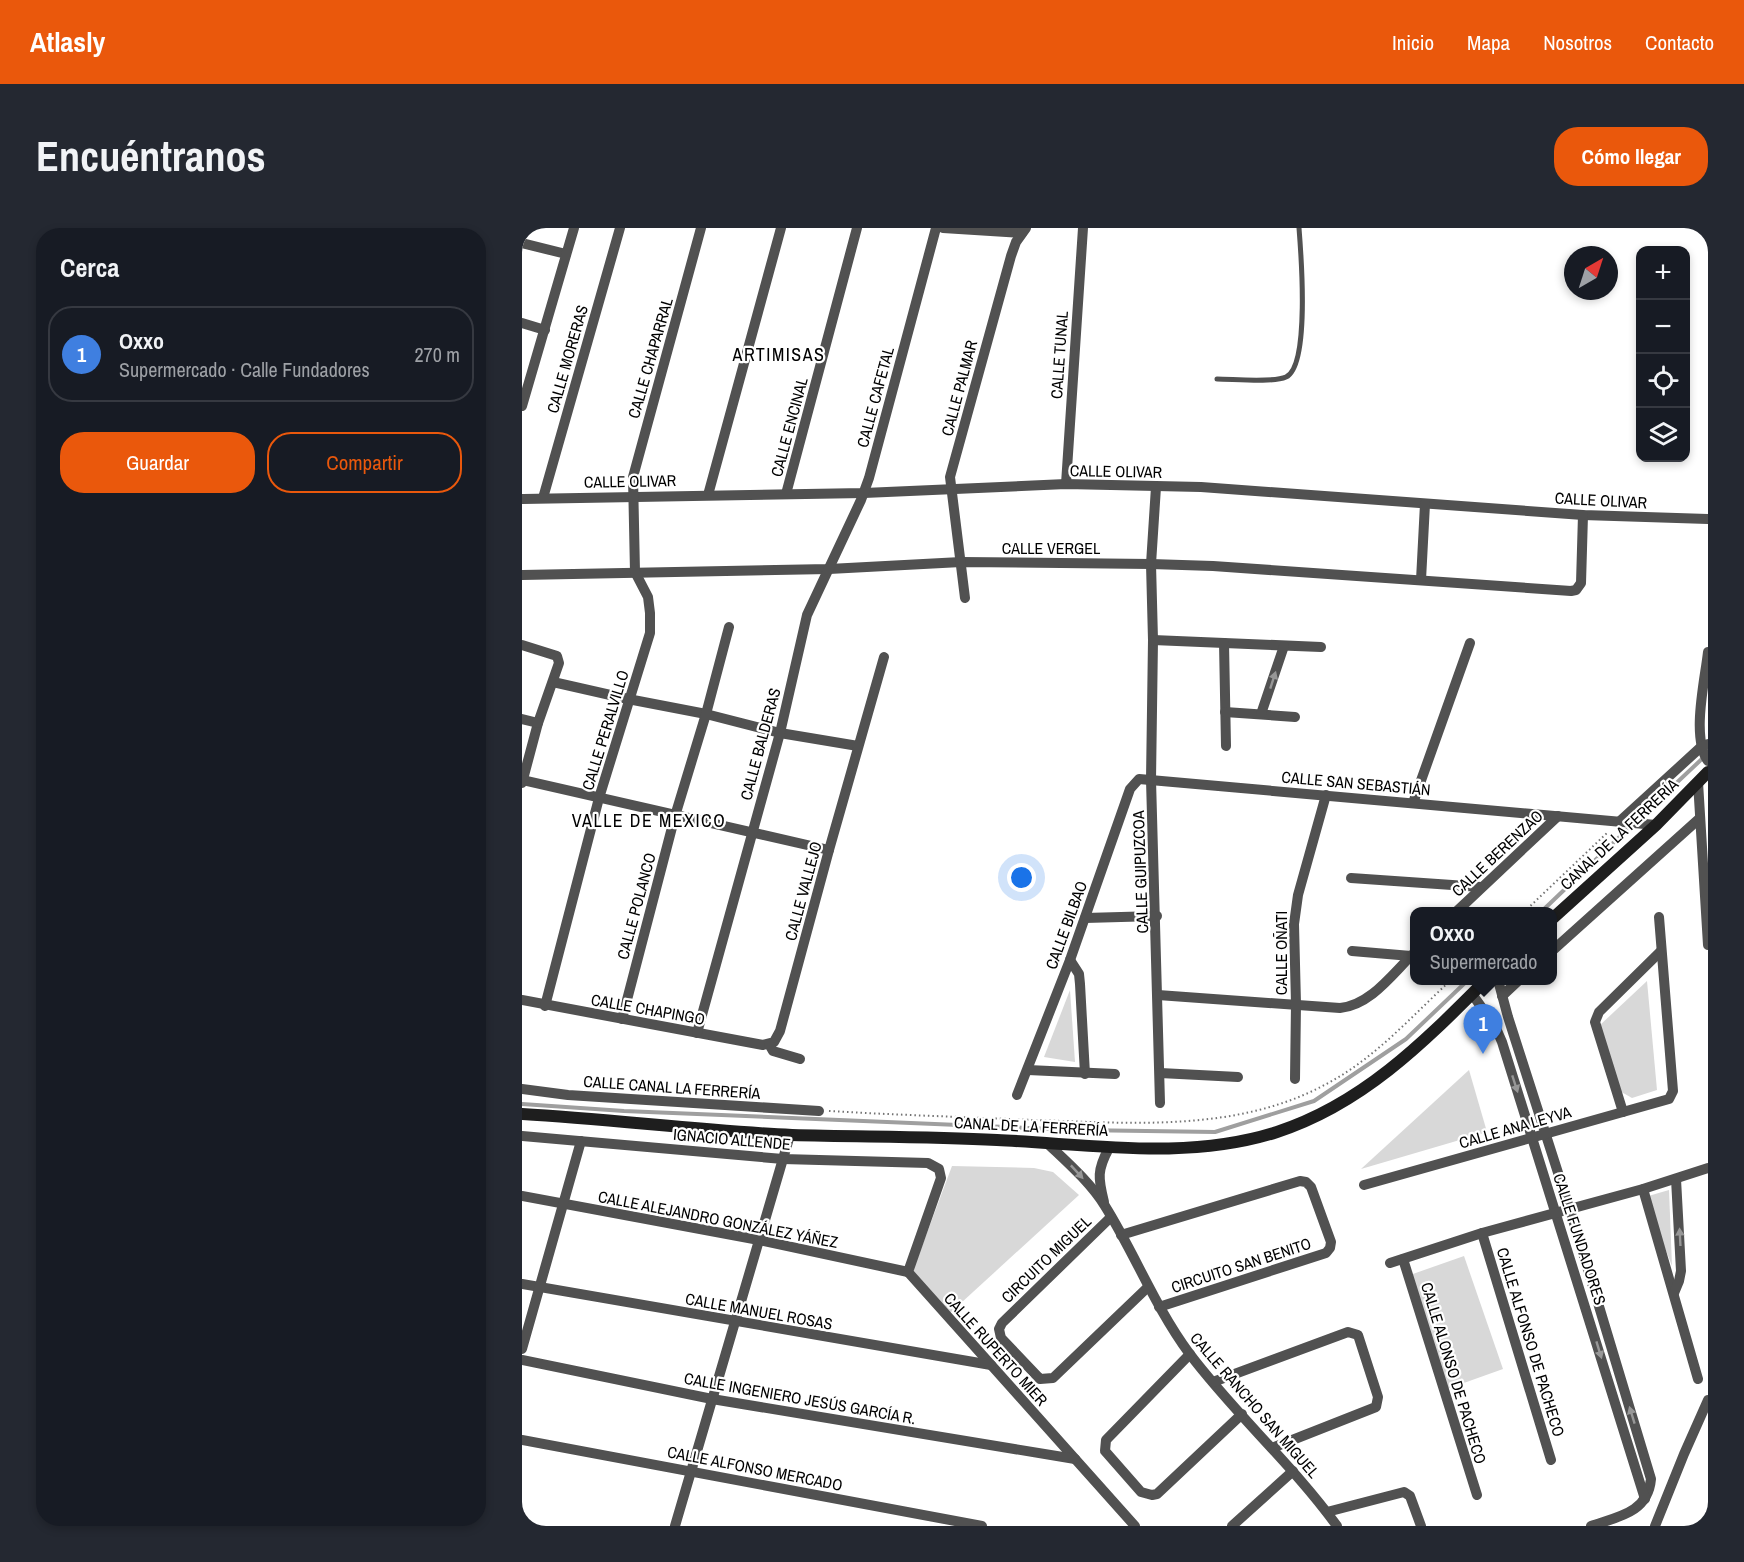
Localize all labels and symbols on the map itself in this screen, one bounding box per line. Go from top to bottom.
north arrow [1564,246,1618,300]
street label: CALLE CHAPARRAL [622,294,678,421]
street label: CALLE MORERAS [541,302,593,416]
street label: CALLE TUNAL [1045,310,1073,400]
street label: CALLE PALMAR [936,337,982,438]
district label: ARTIMISAS [732,342,825,367]
street label: CALLE CAFETAL [851,344,899,450]
street label: CALLE ENCINAL [765,374,813,479]
street label: CALLE OLIVAR [1070,459,1163,483]
street label: CALLE OLIVAR [584,469,677,493]
street label: CALLE OLIVAR [1554,487,1648,513]
street label: CALLE VERGEL [1002,537,1101,559]
street label: CALLE PERALVILLO [576,667,634,793]
one-way arrow [1268,671,1278,689]
street label: CALLE BALDERAS [734,685,786,802]
street label: CALLE SAN SEBASTIÁN [1281,766,1431,800]
street label: CANAL DE LA FERRERÍA [1555,773,1683,895]
street label: CALLE BERENZAO [1447,805,1547,901]
district label: VALLE DE MEXICO [572,808,726,833]
street label: CALLE GUIPUZCOA [1127,810,1153,934]
street label: CALLE VALLEJO [779,839,827,943]
street label: CALLE POLANCO [611,850,661,962]
your location [1007,863,1036,892]
street label: CALLE BILBAO [1040,878,1092,972]
street label: CALLE OÑATI [1270,911,1292,995]
street label: CALLE CHAPINGO [589,988,707,1030]
pin: 1 [1464,1004,1502,1054]
street label: CALLE CANAL LA FERRERÍA [583,1070,762,1104]
one-way arrow [1511,1075,1521,1093]
street label: CALLE ANA LEYVA [1456,1100,1574,1154]
street label: CANAL DE LA FERRERÍA [953,1111,1109,1141]
street label: IGNACIO ALLENDE [672,1123,792,1155]
one-way arrow [1070,1165,1084,1180]
street label: CALLE FUNDADORES [1548,1170,1612,1308]
street label: CALLE ALEJANDRO GONZÁLEZ YÁÑEZ [596,1185,840,1253]
street label: CIRCUITO MIGUEL [996,1210,1096,1308]
one-way arrow [1675,1227,1684,1246]
street label: CIRCUITO SAN BENITO [1168,1232,1314,1298]
street label: CALLE ALFONSO DE PACHECO [1492,1245,1570,1439]
street label: CALLE ALONSO DE PACHECO [1416,1280,1492,1466]
street label: CALLE MANUEL ROSAS [684,1287,835,1335]
street label: CALLE RUPERTO MIER [939,1288,1053,1411]
street label: CALLE RANCHO SAN MIGUEL [1185,1327,1325,1483]
one-way arrow [1595,1341,1604,1359]
street label: CALLE INGENIERO JESÚS GARCÍA R. [682,1367,918,1429]
one-way arrow [1627,1405,1636,1423]
street label: CALLE ALFONSO MERCADO [666,1440,844,1496]

